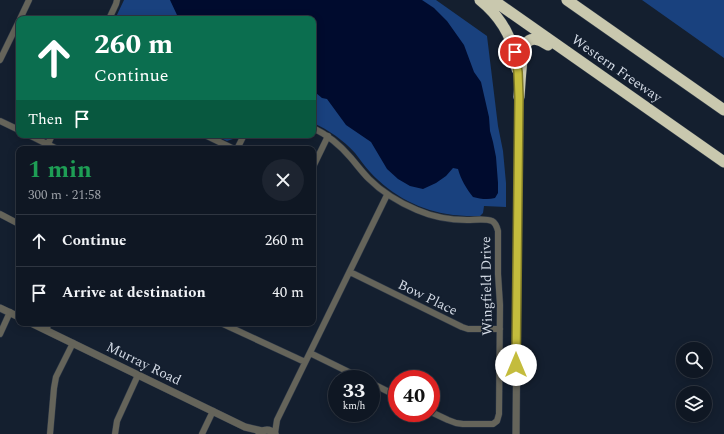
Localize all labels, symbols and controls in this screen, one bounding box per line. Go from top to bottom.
text: 260 m [94,23,173,66]
street label: Western Freeway [567,29,667,108]
icon: ahead [28,32,80,84]
pin [498,35,532,69]
icon: arrive [504,41,526,63]
text: Continue [94,62,169,89]
text: Then [28,108,63,131]
icon: arrive [71,108,93,130]
text: 1 min [28,152,92,188]
button: close [262,159,304,201]
text: 300 m · 21:58 [28,185,101,205]
text: Continue [62,229,127,252]
text: 260 m [265,229,304,252]
icon: ahead [28,230,50,252]
street label: Wingfield Drive [475,236,498,336]
street label: Bow Place [394,274,461,321]
text: Arrive at destination [62,281,206,304]
text: 40 m [272,281,304,304]
icon: arrive [28,282,50,304]
street label: Murray Road [103,336,185,391]
map controls [676,342,712,422]
button: search [676,342,712,378]
position arrow [495,344,537,386]
speed limit sign: 40 [388,370,440,422]
text: 33 [343,376,365,406]
button: layers [676,386,712,422]
text: km/h [343,398,365,414]

